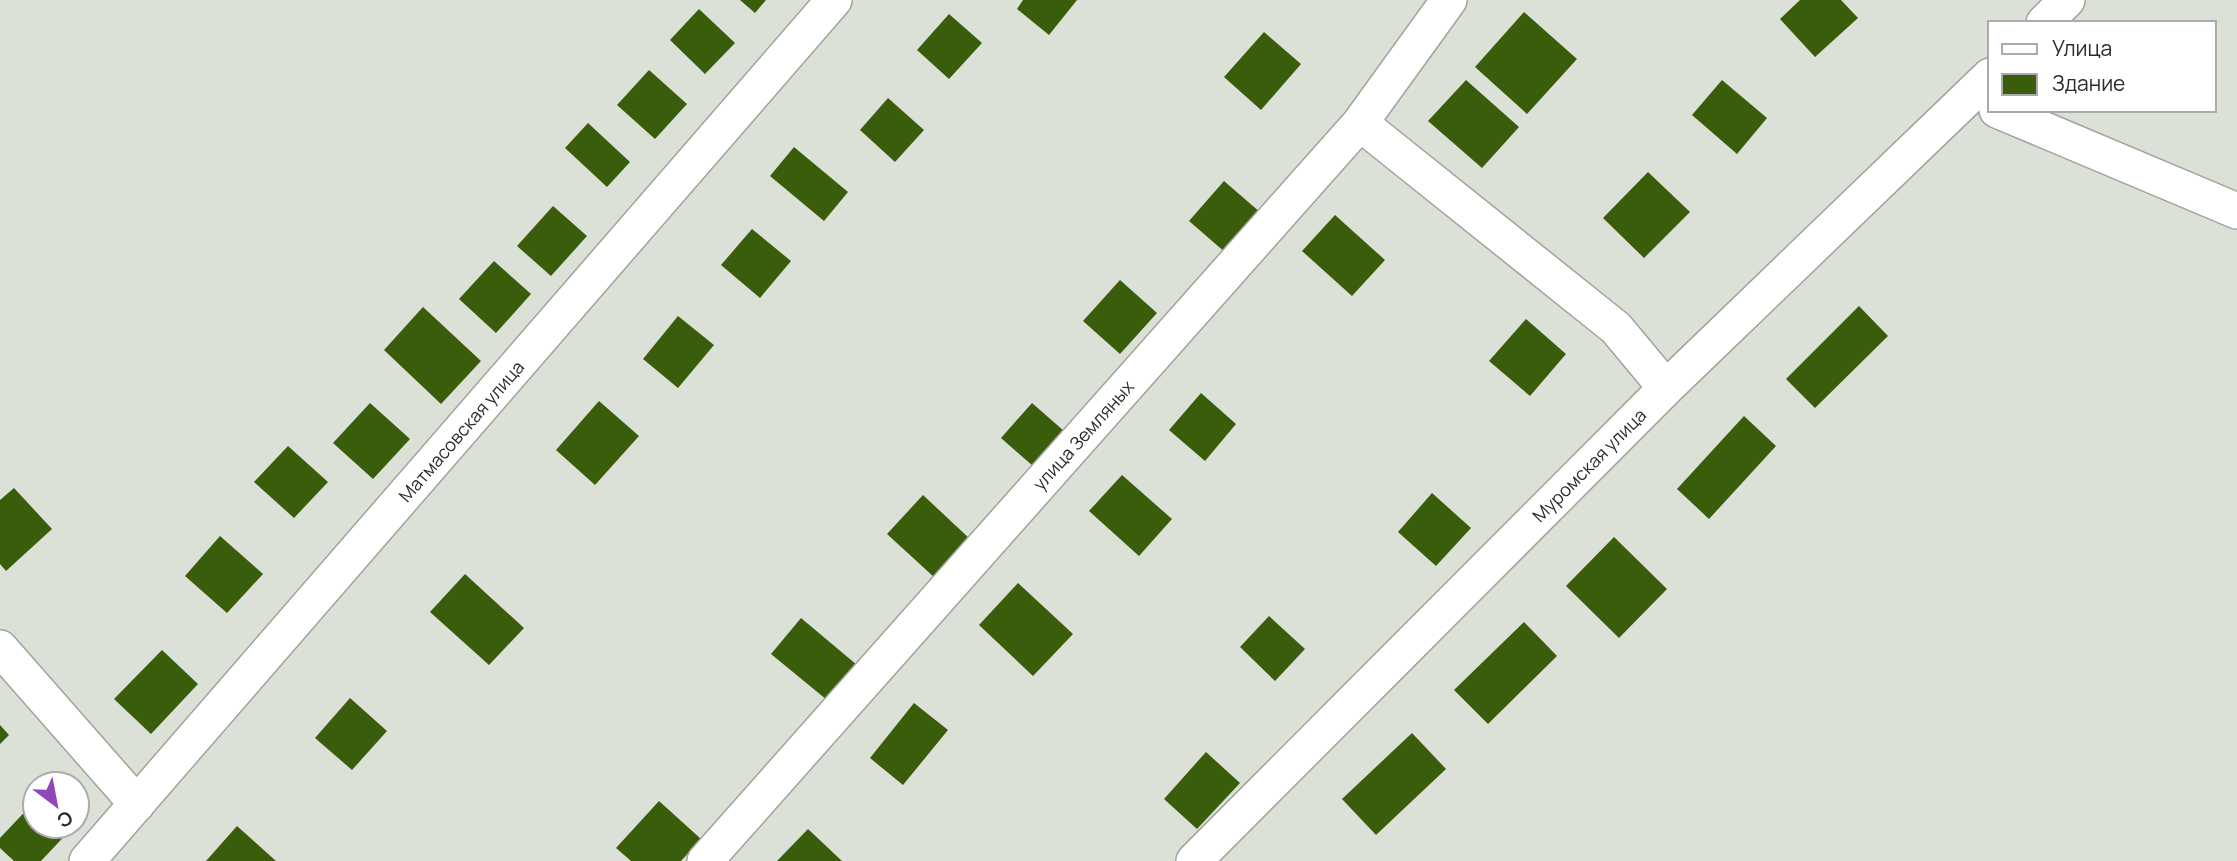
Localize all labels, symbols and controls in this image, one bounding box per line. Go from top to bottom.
legend [1988,21,2216,112]
text: Улица [2052,34,2112,62]
text: Здание [2052,69,2125,97]
street label: Матмасовская улица [393,355,529,507]
street label: улица Земляных [1027,374,1139,495]
street label: Муромская улица [1527,403,1651,527]
north arrow [21,770,91,840]
text: С [52,805,78,834]

